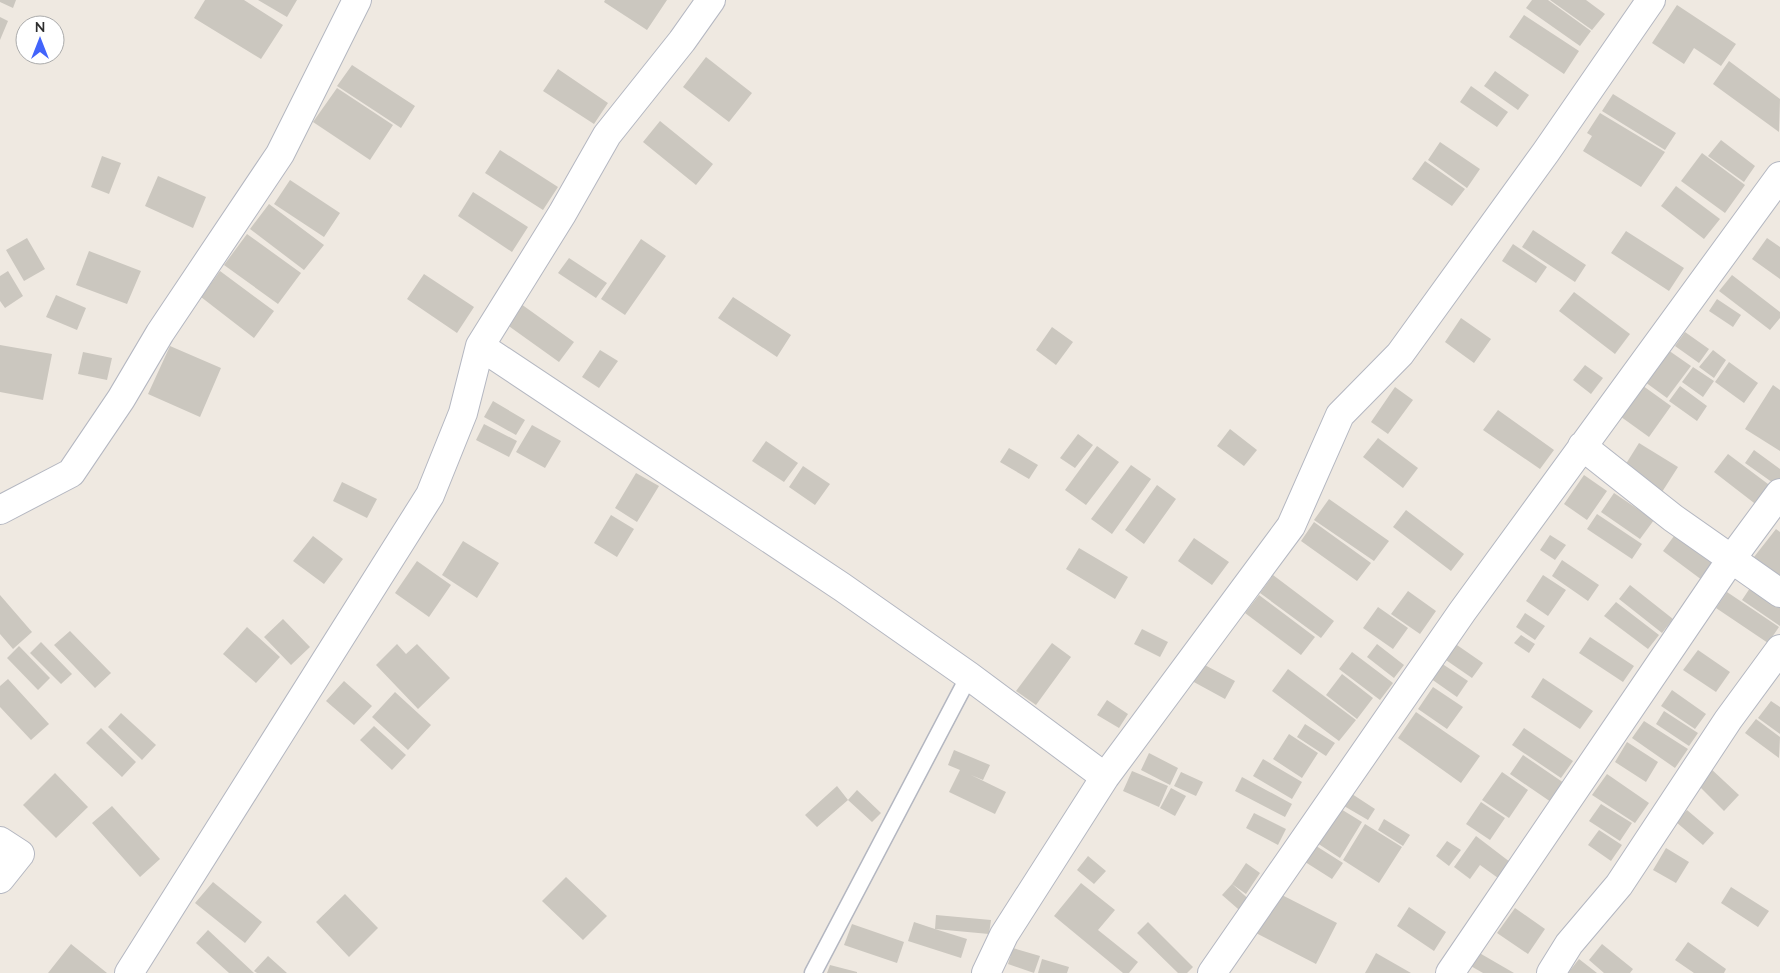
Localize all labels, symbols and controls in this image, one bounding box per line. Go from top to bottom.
north arrow [15,15,65,65]
text: N [35,18,45,36]

